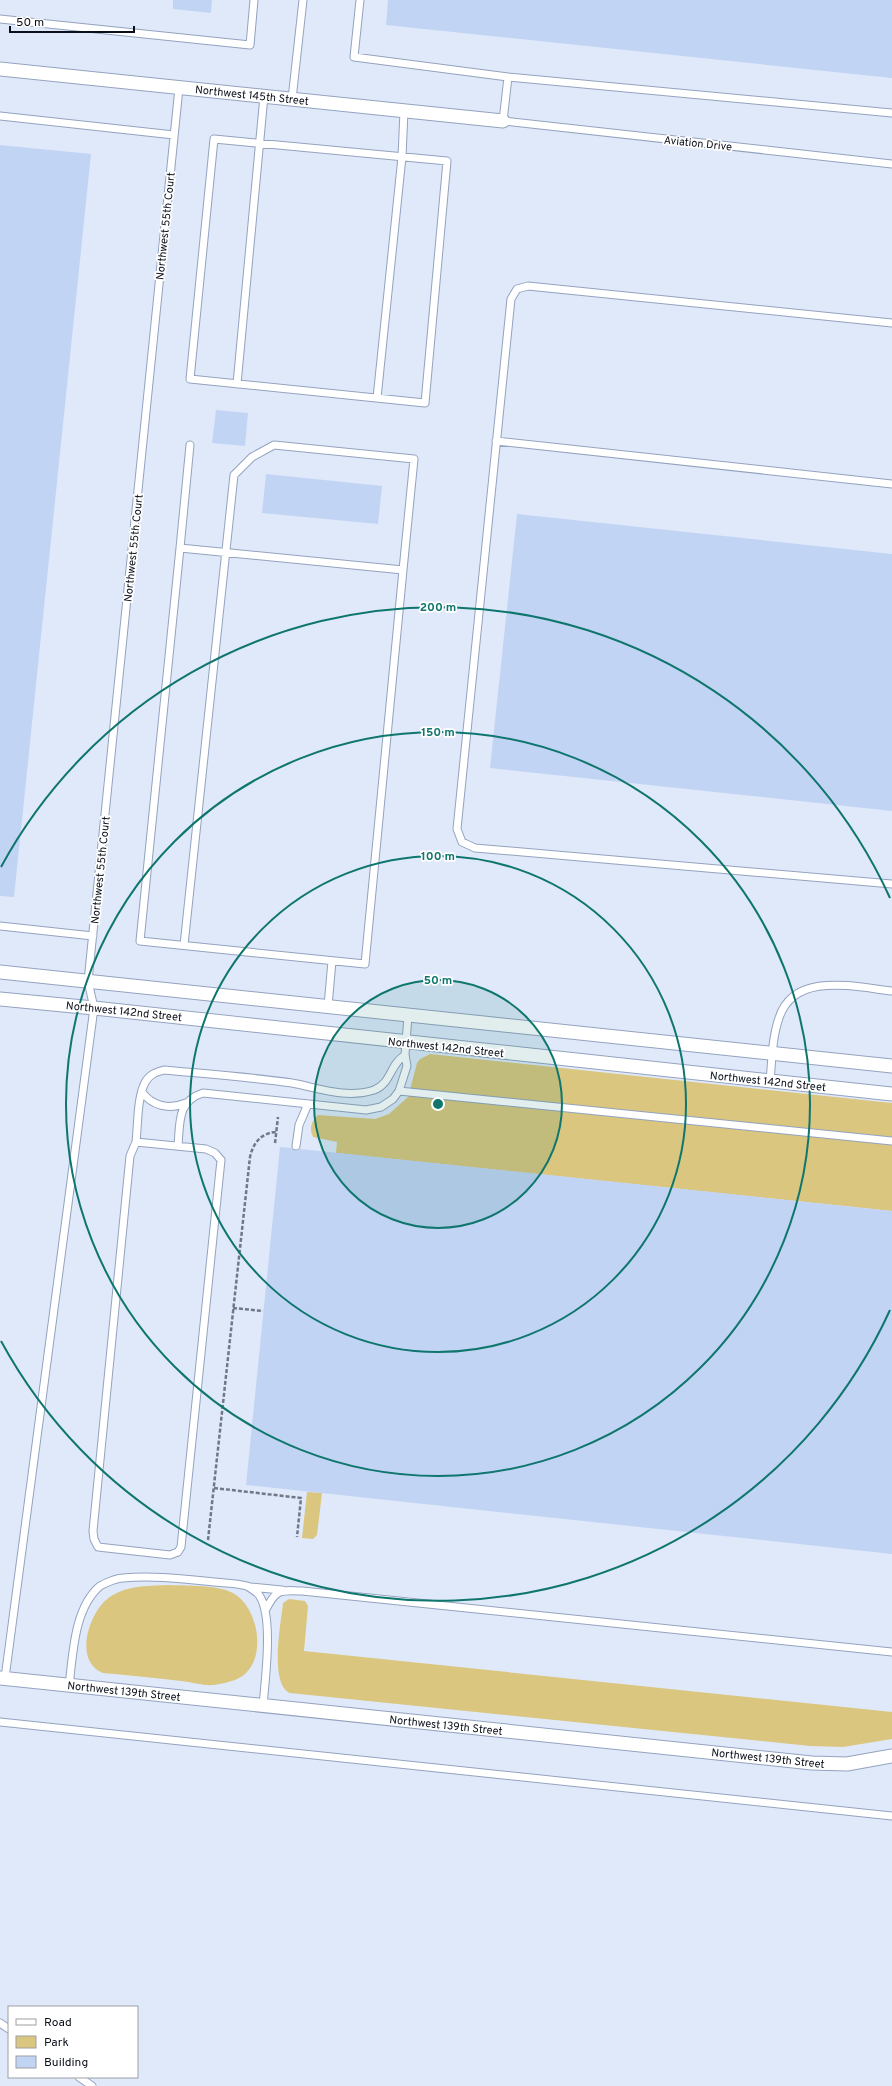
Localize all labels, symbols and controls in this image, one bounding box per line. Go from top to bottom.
scale bar [10,8,134,34]
text: 50 m [16,15,44,31]
street label: Northwest 145th Street [194,83,309,109]
street label: Aviation Drive [663,133,733,155]
street label: Northwest 55th Court [153,172,179,281]
street label: Northwest 55th Court [121,494,147,603]
text: 200 m [420,600,456,616]
text: 150 m [421,725,455,741]
street label: Northwest 55th Court [88,816,114,925]
text: 100 m [421,849,455,865]
text: 50 m [424,973,452,989]
street label: Northwest 142nd Street [65,999,183,1025]
street label: Northwest 142nd Street [387,1035,505,1061]
street label: Northwest 142nd Street [709,1069,827,1095]
centre of rings [431,1097,445,1111]
street label: Northwest 139th Street [67,1679,181,1705]
street label: Northwest 139th Street [389,1713,503,1739]
street label: Northwest 139th Street [711,1746,825,1772]
legend [8,2006,138,2078]
text: Road [44,2015,72,2031]
text: Park [44,2035,69,2051]
text: Building [44,2055,88,2071]

